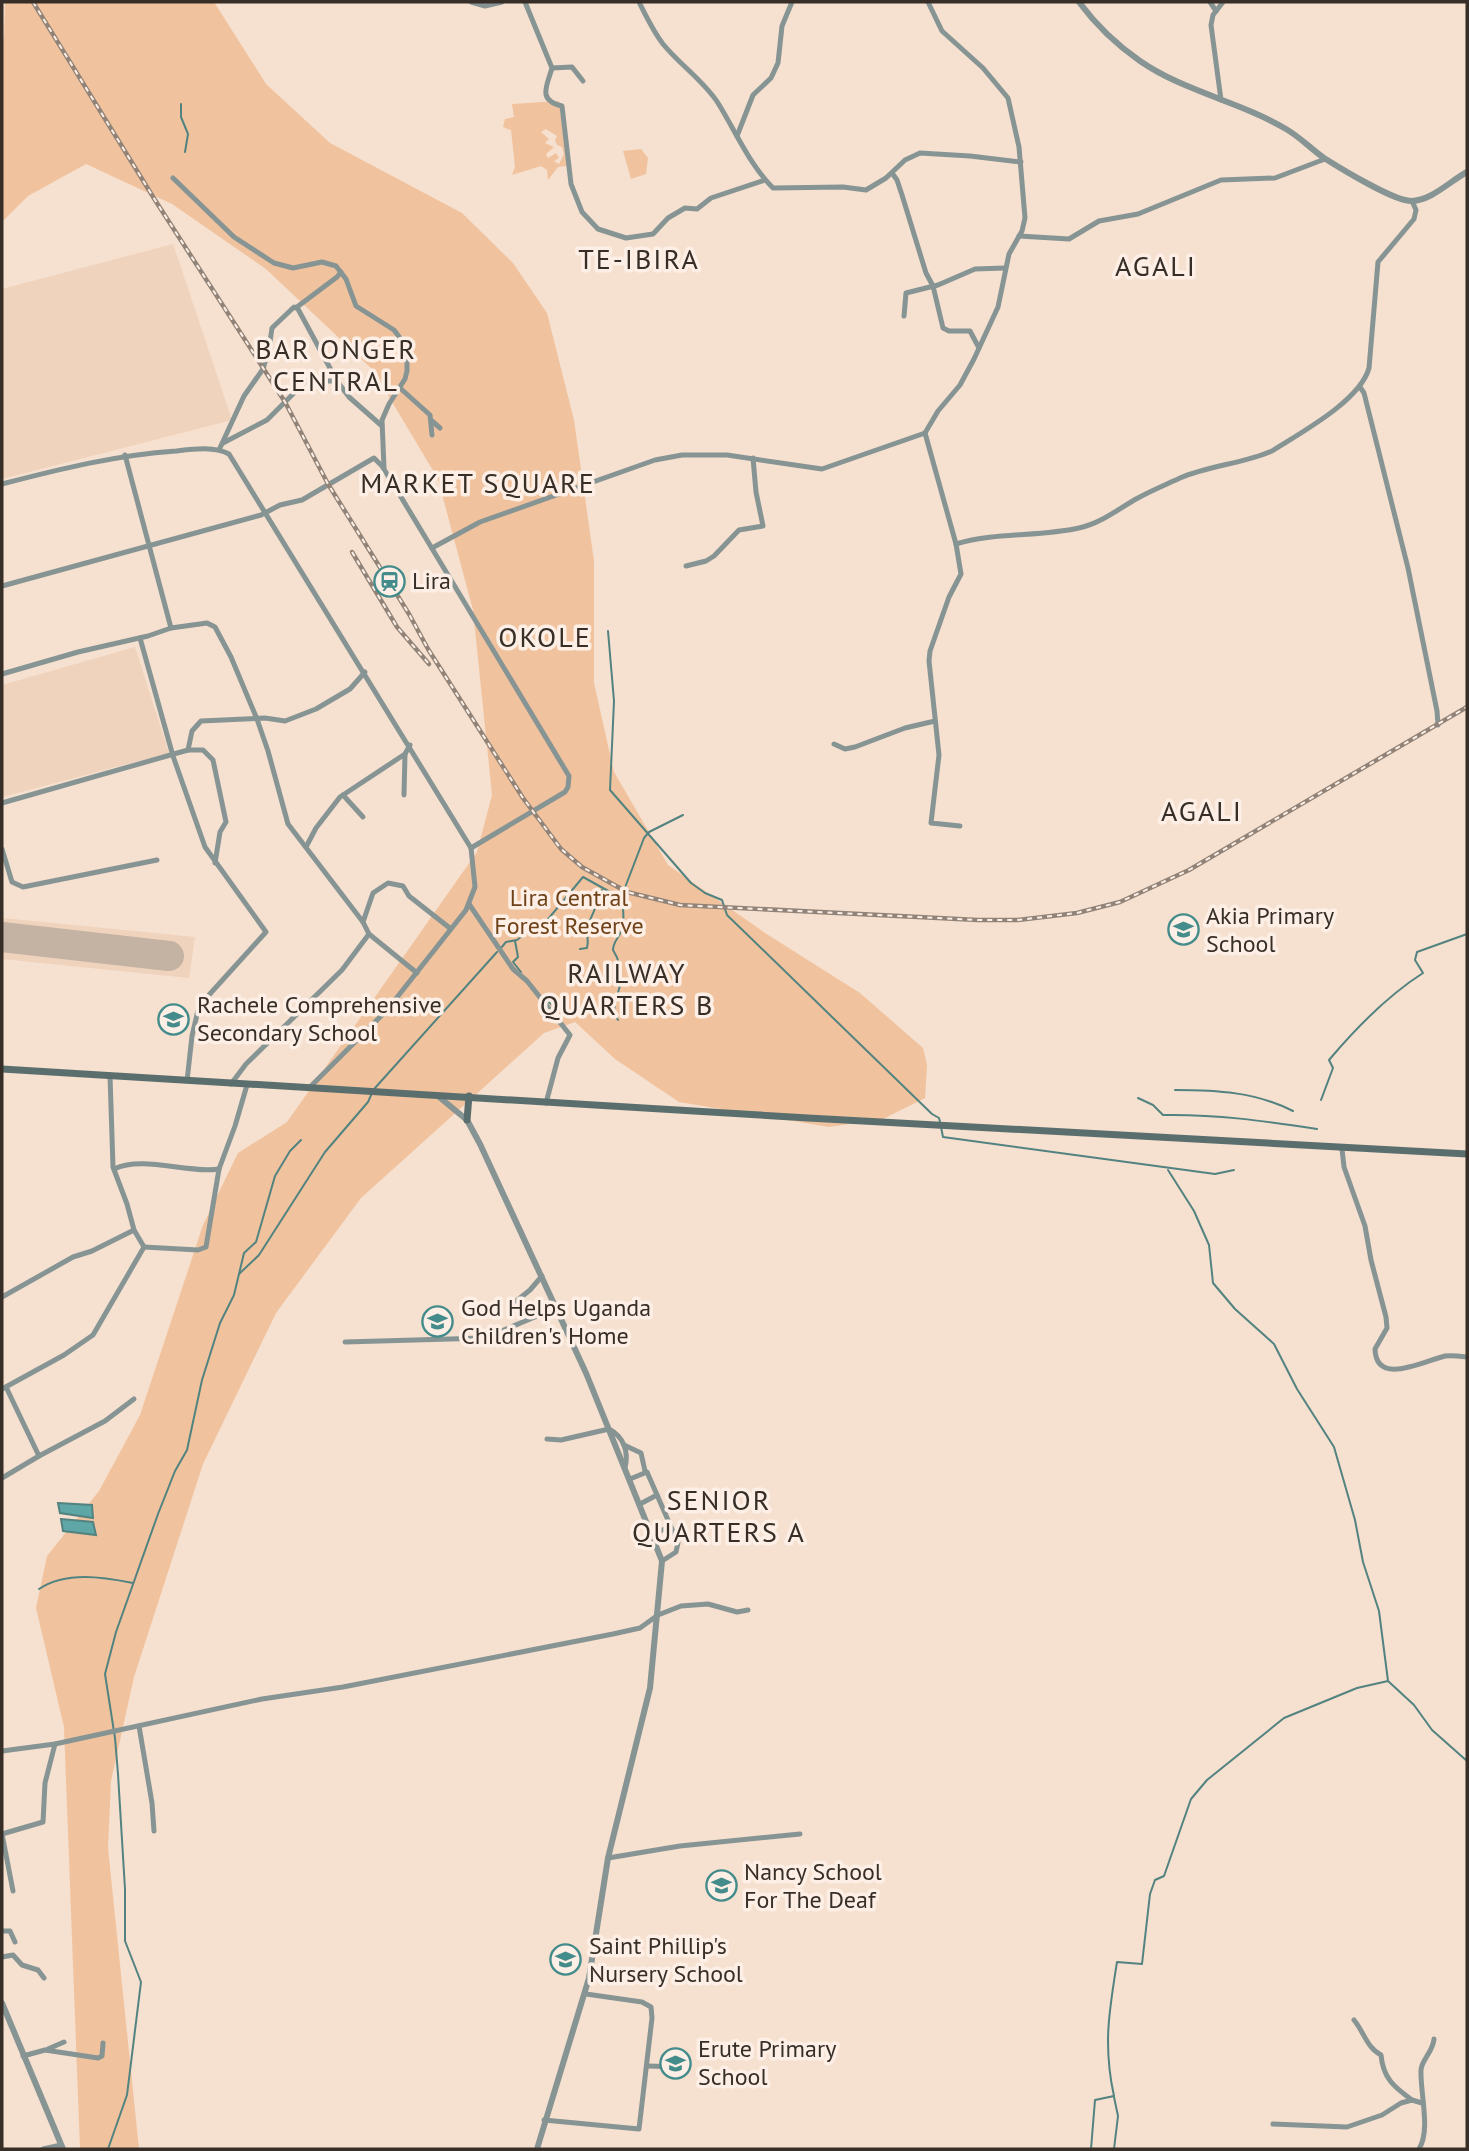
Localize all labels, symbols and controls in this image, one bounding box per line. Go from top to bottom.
district label: TE-IBIRA [578,240,700,277]
district label: AGALI [1115,247,1197,284]
district label: BAR ONGER CENTRAL [255,330,417,399]
district label: MARKET SQUARE [360,464,596,501]
station icon: Lira [372,564,406,598]
place label: Lira [412,565,451,596]
district label: OKOLE [498,618,592,655]
district label: AGALI [1161,792,1243,829]
park label: Lira Central Forest Reserve [494,882,644,941]
place label: Akia Primary School [1206,900,1334,959]
school or university icon: Akia Primary School [1166,913,1200,947]
district label: RAILWAY QUARTERS B [540,954,714,1023]
place label: Rachele Comprehensive Secondary School [197,989,442,1048]
school or university icon: Rachele Comprehensive Secondary School [157,1002,191,1036]
place label: God Helps Uganda Children's Home [461,1292,651,1351]
school or university icon: God Helps Uganda Children's Home [421,1305,455,1339]
district label: SENIOR QUARTERS A [632,1481,806,1550]
place label: Nancy School For The Deaf [744,1856,882,1915]
school or university icon: Nancy School For The Deaf [704,1869,738,1903]
place label: Saint Phillip's Nursery School [589,1930,743,1989]
school or university icon: Saint Phillip's Nursery School [549,1943,583,1977]
place label: Erute Primary School [698,2033,836,2092]
school or university icon: Erute Primary School [658,2046,692,2080]

